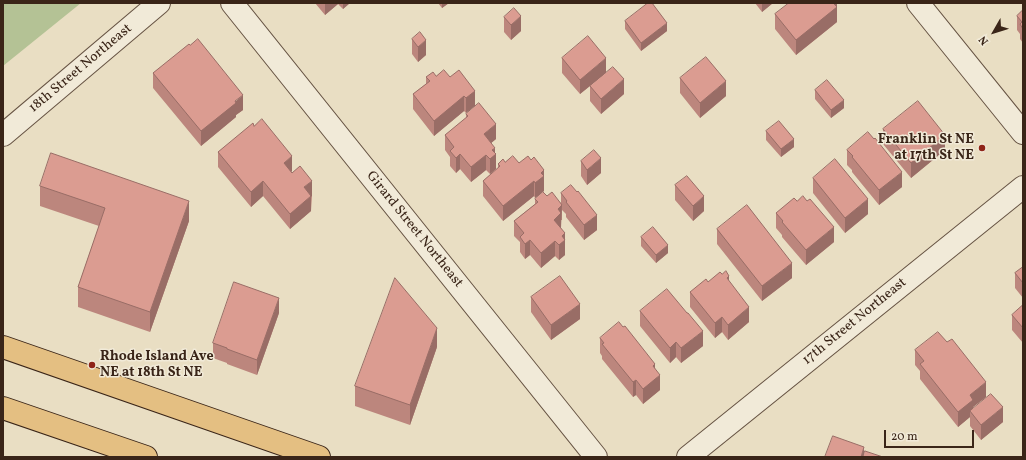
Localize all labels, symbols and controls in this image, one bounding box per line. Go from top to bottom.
north arrow [974,12,1014,52]
street label: 18th Street Northeast [26,21,136,117]
text: N [976,32,993,48]
place label: Franklin St NE at 17th St NE [878,132,974,164]
marker: Franklin St NE at 17th St NE [977,143,987,153]
street label: Girard Street Northeast [362,168,466,292]
street label: 17th Street Northeast [799,275,911,369]
place label: Rhode Island Ave NE at 18th St NE [100,349,214,382]
marker: Rhode Island Ave NE at 18th St NE [87,360,97,370]
scale bar [886,422,976,448]
text: 20 m [891,429,918,445]

